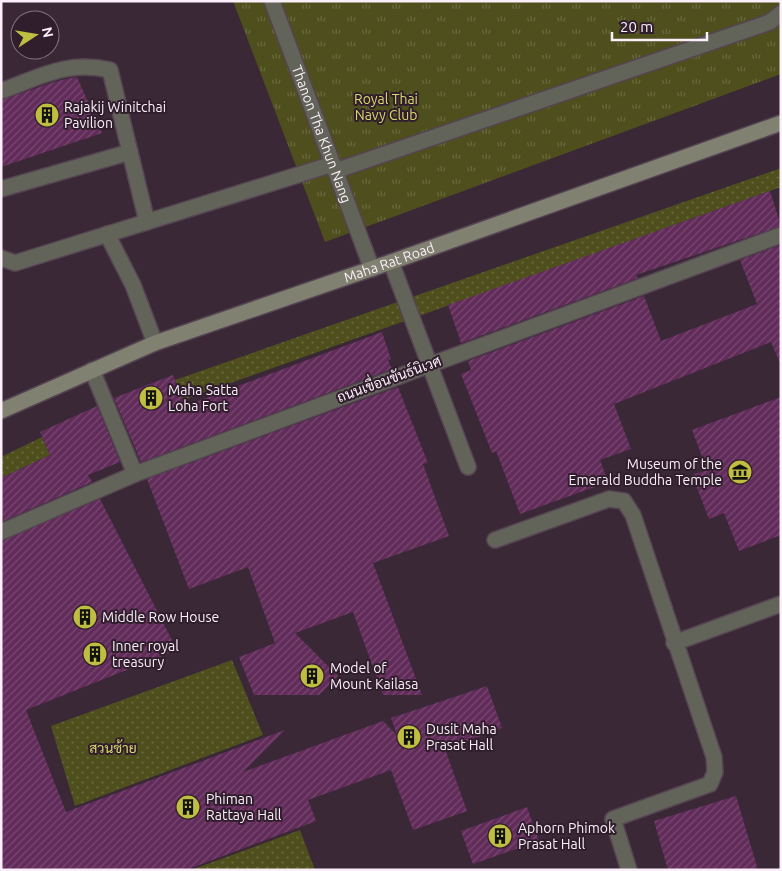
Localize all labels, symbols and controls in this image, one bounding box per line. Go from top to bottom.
north arrow [10,10,60,60]
scale bar [612,10,707,42]
text: 20 m [620,18,653,35]
text: N [39,26,57,39]
street label: Thanon Tha Khun Nang [289,63,355,205]
park label: Royal Thai Navy Club [354,91,418,123]
place label: Rajakij Winitchai Pavilion [64,99,166,131]
building icon: Rajakij Winitchai Pavilion [34,102,60,128]
street label: Maha Rat Road [342,239,437,286]
street label: ถนนเขื่อนขันธ์นิเวศ [333,349,443,405]
place label: Maha Satta Loha Fort [168,382,238,414]
building icon: Maha Satta Loha Fort [138,385,164,411]
place label: Museum of the Emerald Buddha Temple [569,456,722,488]
museum icon: Museum of the Emerald Buddha Temple [727,459,753,485]
building icon: Middle Row House [72,604,98,630]
place label: Middle Row House [102,609,219,625]
place label: Inner royal treasury [112,638,179,670]
building icon: Inner royal treasury [82,641,108,667]
place label: Model of Mount Kailasa [330,660,418,692]
building icon: Model of Mount Kailasa [299,663,325,689]
place label: Dusit Maha Prasat Hall [426,721,497,753]
building icon: Dusit Maha Prasat Hall [396,724,422,750]
park label: สวนซ้าย [89,739,137,756]
place label: Phiman Rattaya Hall [206,791,282,823]
building icon: Phiman Rattaya Hall [175,794,201,820]
place label: Aphorn Phimok Prasat Hall [518,820,615,852]
building icon: Aphorn Phimok Prasat Hall [487,823,513,849]

